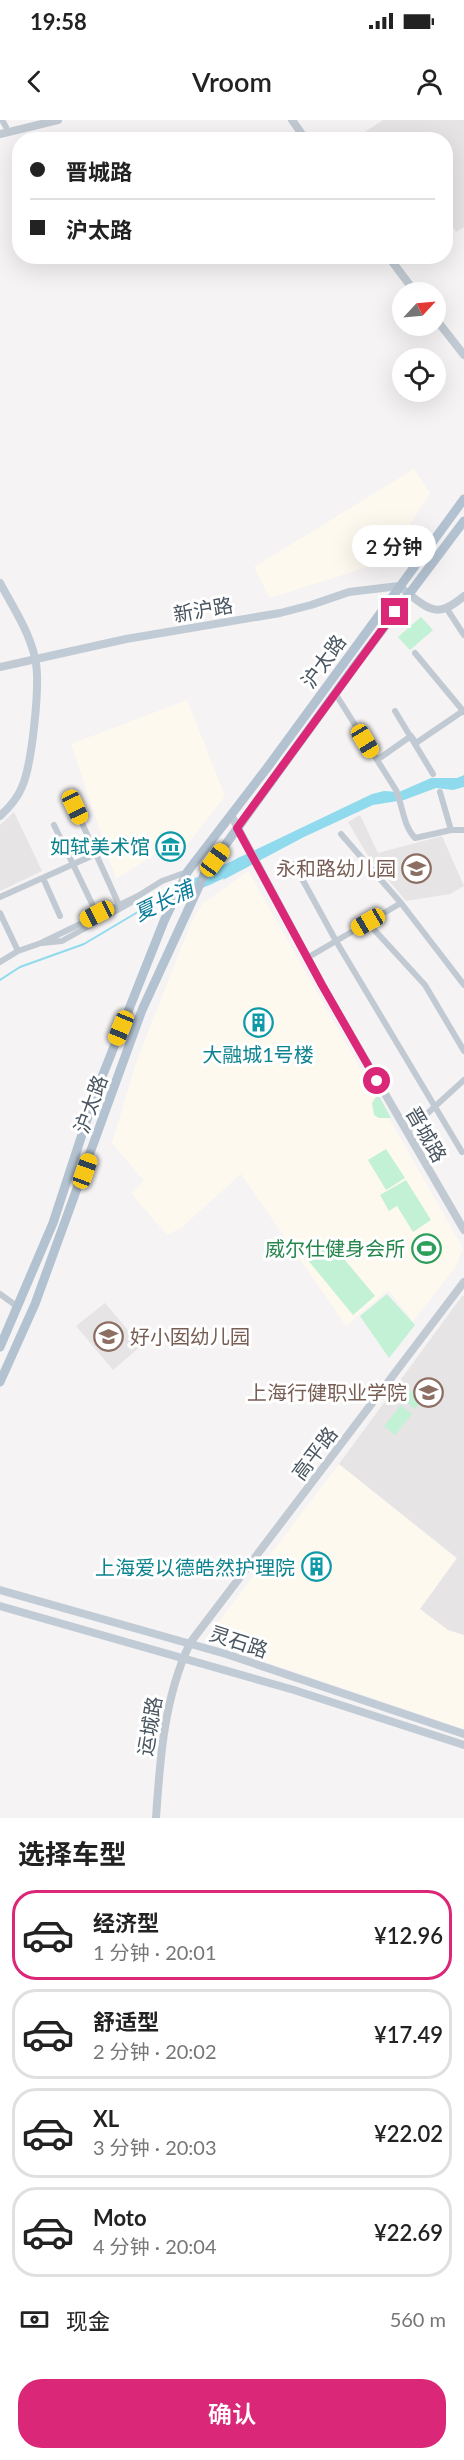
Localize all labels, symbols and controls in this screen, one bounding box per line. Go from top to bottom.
text: 19:58 [30,8,87,35]
icon: back [18,65,51,98]
text: Vroom [192,65,272,98]
icon: person [413,65,446,98]
text: 晋城路 [66,158,132,185]
text: 沪太路 [66,216,132,243]
north arrow [392,282,446,336]
map controls [392,282,446,402]
button: locate [392,348,446,402]
callout: 2 分钟 [353,525,437,567]
text: 2 分钟 [366,534,422,558]
street label: 新沪路 [171,592,235,626]
route end [381,598,408,625]
street label: 沪太路 [296,630,350,692]
car [348,721,382,761]
car [59,787,91,827]
museum icon: 如轼美术馆 [155,830,187,862]
place label: 如轼美术馆 [50,834,150,858]
car [197,840,233,880]
school or university icon: 永和路幼儿园 [401,852,433,884]
place label: 永和路幼儿园 [276,856,396,880]
water label: 夏长浦 [129,874,199,925]
car [77,898,117,930]
car [348,905,388,939]
building icon: 大融城1号楼 [242,1007,274,1039]
car [106,1008,136,1048]
place label: 大融城1号楼 [202,1042,314,1066]
route start [363,1067,390,1094]
street label: 沪太路 [68,1072,112,1136]
street label: 晋城路 [402,1102,452,1166]
car [70,1151,100,1191]
sports icon: 威尔仕健身会所 [410,1232,442,1264]
place label: 威尔仕健身会所 [265,1236,405,1260]
school or university icon: 好小囡幼儿园 [93,1320,125,1352]
place label: 好小囡幼儿园 [130,1324,250,1348]
school or university icon: 上海行健职业学院 [412,1376,444,1408]
place label: 上海行健职业学院 [247,1380,407,1404]
street label: 高平路 [286,1422,342,1484]
building icon: 上海爱以德皓然护理院 [300,1551,332,1583]
place label: 上海爱以德皓然护理院 [95,1555,295,1579]
street label: 灵石路 [207,1620,271,1662]
street label: 运城路 [132,1694,166,1758]
text: 选择车型 [18,1837,126,1870]
icon: car [21,1908,75,1962]
text: 经济型 [93,1909,159,1936]
text: ¥12.96 [374,1922,443,1949]
text: 1 分钟 · 20:01 [93,1940,217,1964]
icon: car [21,2007,75,2061]
text: 舒适型 [93,2008,159,2035]
text: ¥17.49 [374,2021,443,2048]
text: 2 分钟 · 20:02 [93,2039,217,2063]
text: XL [93,2105,119,2132]
icon: car [21,2106,75,2160]
text: ¥22.02 [374,2120,443,2147]
text: 3 分钟 · 20:03 [93,2135,217,2159]
text: Moto [93,2204,147,2231]
icon: car [21,2205,75,2259]
text: ¥22.69 [374,2219,443,2246]
text: 4 分钟 · 20:04 [93,2234,217,2258]
icon: cash [18,2303,51,2336]
text: 现金 [66,2307,110,2334]
text: 560 m [390,2307,446,2331]
button: 确认 [18,2379,446,2448]

